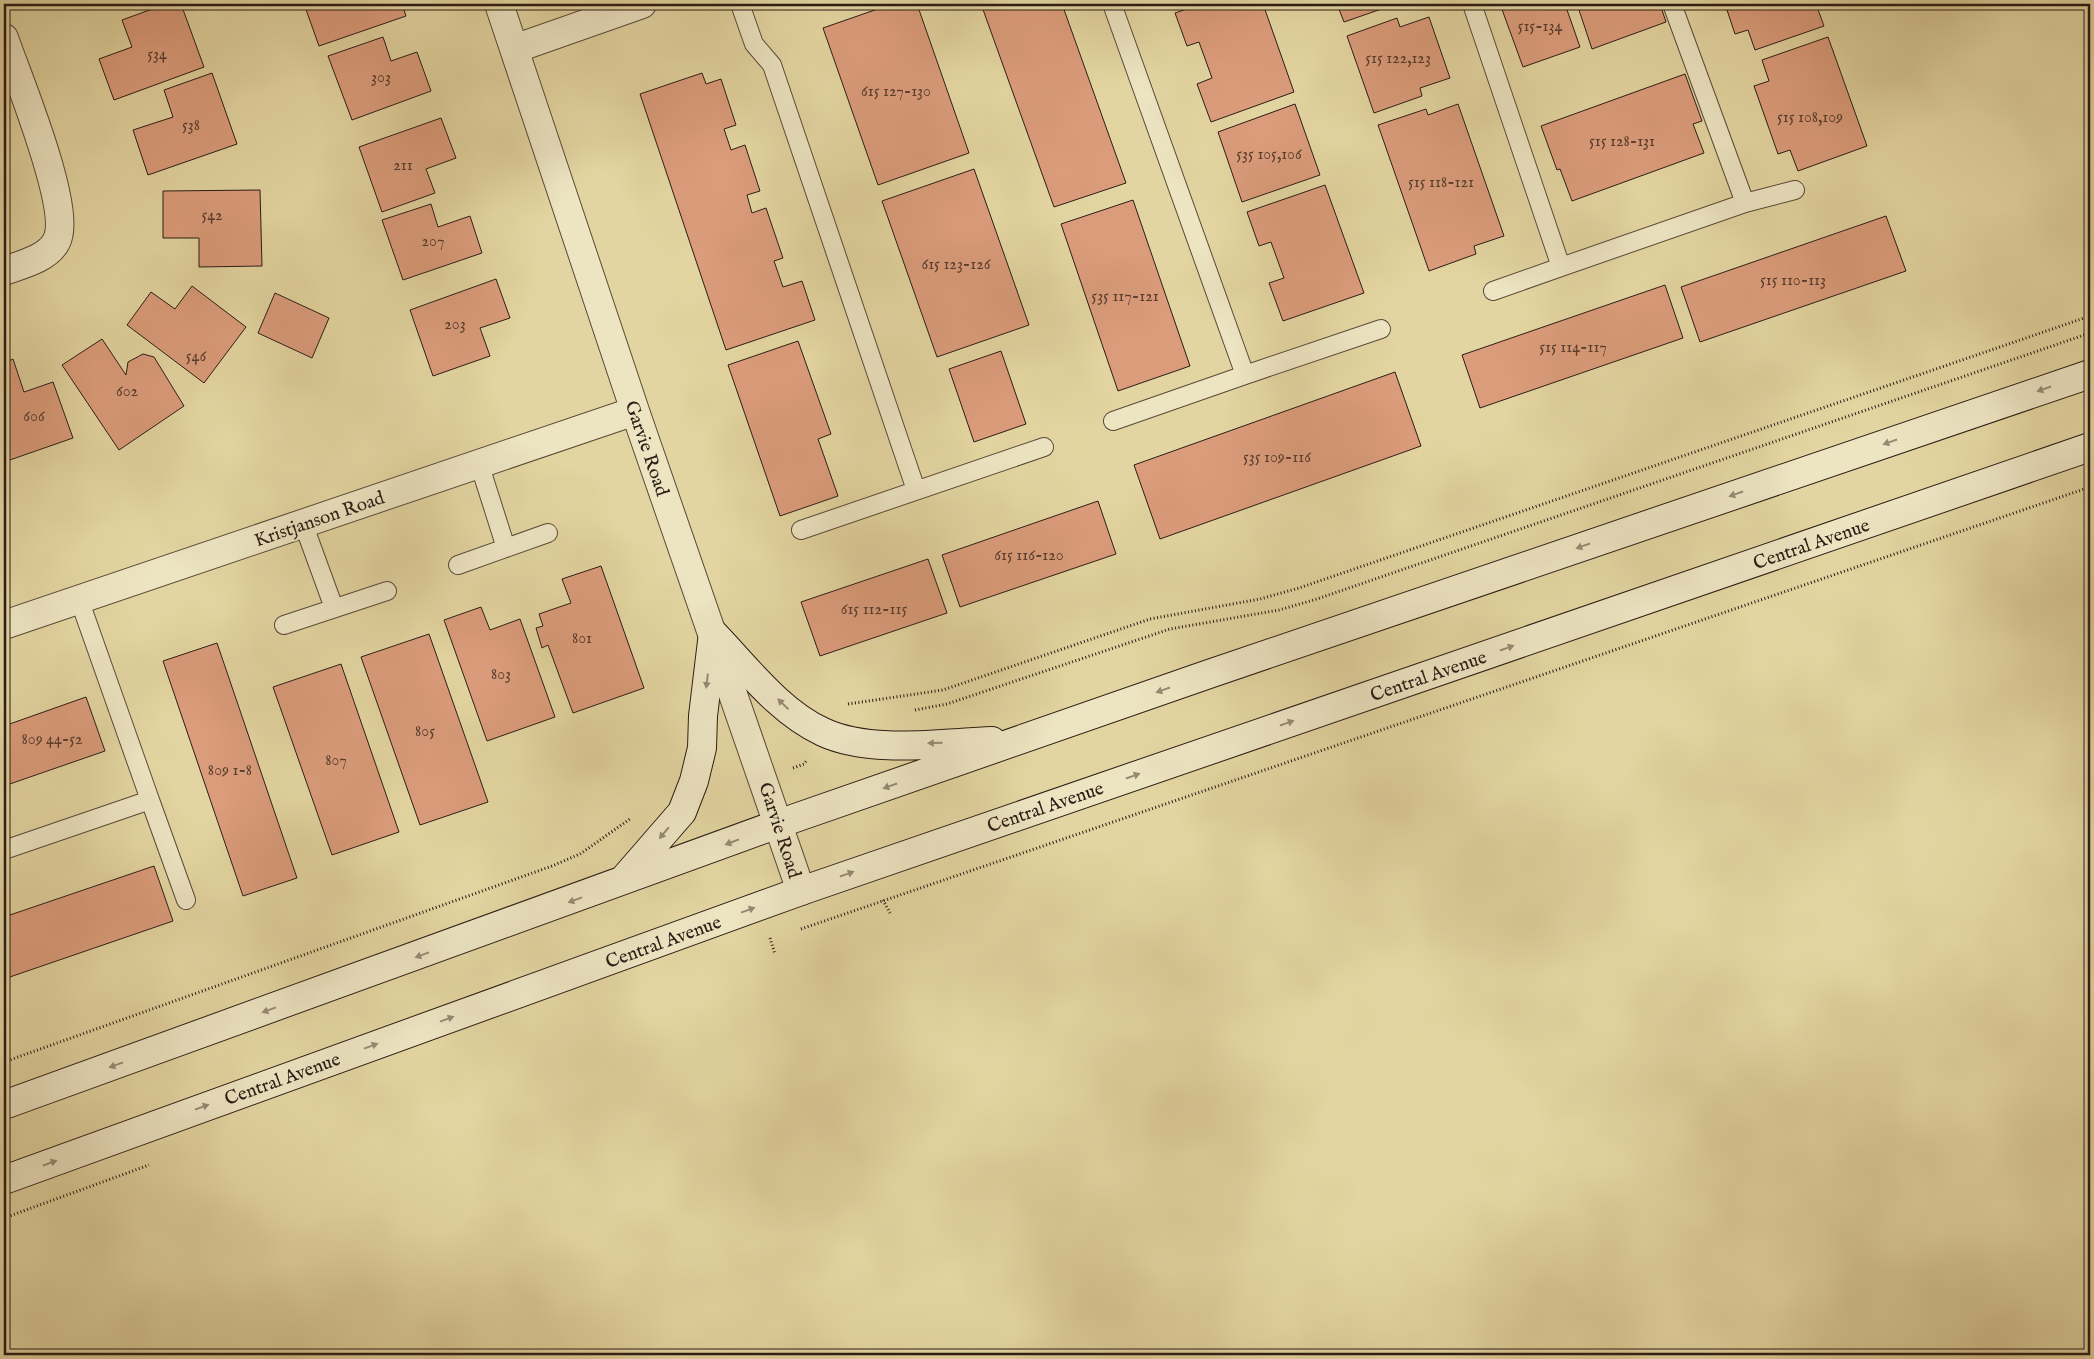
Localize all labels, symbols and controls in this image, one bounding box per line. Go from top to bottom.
house number: 515-134 [1518,17,1563,37]
house number: 534 [147,45,167,65]
house number: 515 122,123 [1365,49,1431,69]
house number: 303 [371,68,391,88]
house number: 615 127-130 [861,82,931,102]
house number: 515 108,109 [1777,108,1843,128]
house number: 538 [182,116,200,136]
house number: 515 128-131 [1589,132,1655,152]
house number: 535 105,106 [1236,145,1302,165]
house number: 211 [393,156,413,176]
house number: 515 118-121 [1408,173,1474,193]
house number: 542 [201,206,223,226]
house number: 207 [422,232,444,252]
house number: 615 123-126 [922,255,991,275]
house number: 515 110-113 [1760,271,1826,291]
house number: 535 117-121 [1091,287,1159,307]
house number: 203 [444,315,466,335]
house number: 515 114-117 [1539,338,1607,358]
house number: 546 [186,347,206,367]
house number: 602 [116,382,138,402]
one-way arrow [2036,386,2051,394]
street label: Garvie Road [619,398,674,500]
house number: 606 [23,407,45,427]
one-way arrow [1883,439,1898,446]
house number: 535 109-116 [1243,448,1311,468]
street label: Kristjanson Road [251,486,389,553]
one-way arrow [1729,491,1744,498]
street label: Central Avenue [1750,514,1873,576]
one-way arrow [1575,543,1590,551]
house number: 615 116-120 [994,546,1064,566]
house number: 615 112-115 [841,600,907,620]
house number: 801 [572,629,592,649]
one-way arrow [1499,643,1514,651]
street label: Central Avenue [1367,646,1490,708]
house number: 803 [491,665,511,685]
one-way arrow [703,673,711,689]
one-way arrow [1155,686,1170,694]
one-way arrow [777,698,789,710]
one-way arrow [1279,719,1294,726]
house number: 805 [415,722,435,742]
house number: 809 44-52 [22,730,82,750]
one-way arrow [927,740,943,748]
house number: 807 [325,751,347,771]
house number: 809 1-8 [208,761,252,781]
one-way arrow [1126,772,1141,780]
street label: Central Avenue [984,777,1107,839]
street label: Garvie Road [752,780,806,882]
one-way arrow [882,782,897,790]
one-way arrow [658,826,669,839]
one-way arrow [725,838,739,846]
one-way arrow [840,870,855,878]
one-way arrow [567,896,582,904]
one-way arrow [740,906,755,913]
street label: Central Avenue [602,911,725,975]
one-way arrow [414,951,429,959]
one-way arrow [261,1006,276,1014]
one-way arrow [439,1015,454,1022]
one-way arrow [364,1042,379,1049]
street label: Central Avenue [221,1048,344,1112]
one-way arrow [108,1061,123,1069]
one-way arrow [195,1103,210,1111]
one-way arrow [42,1159,57,1166]

